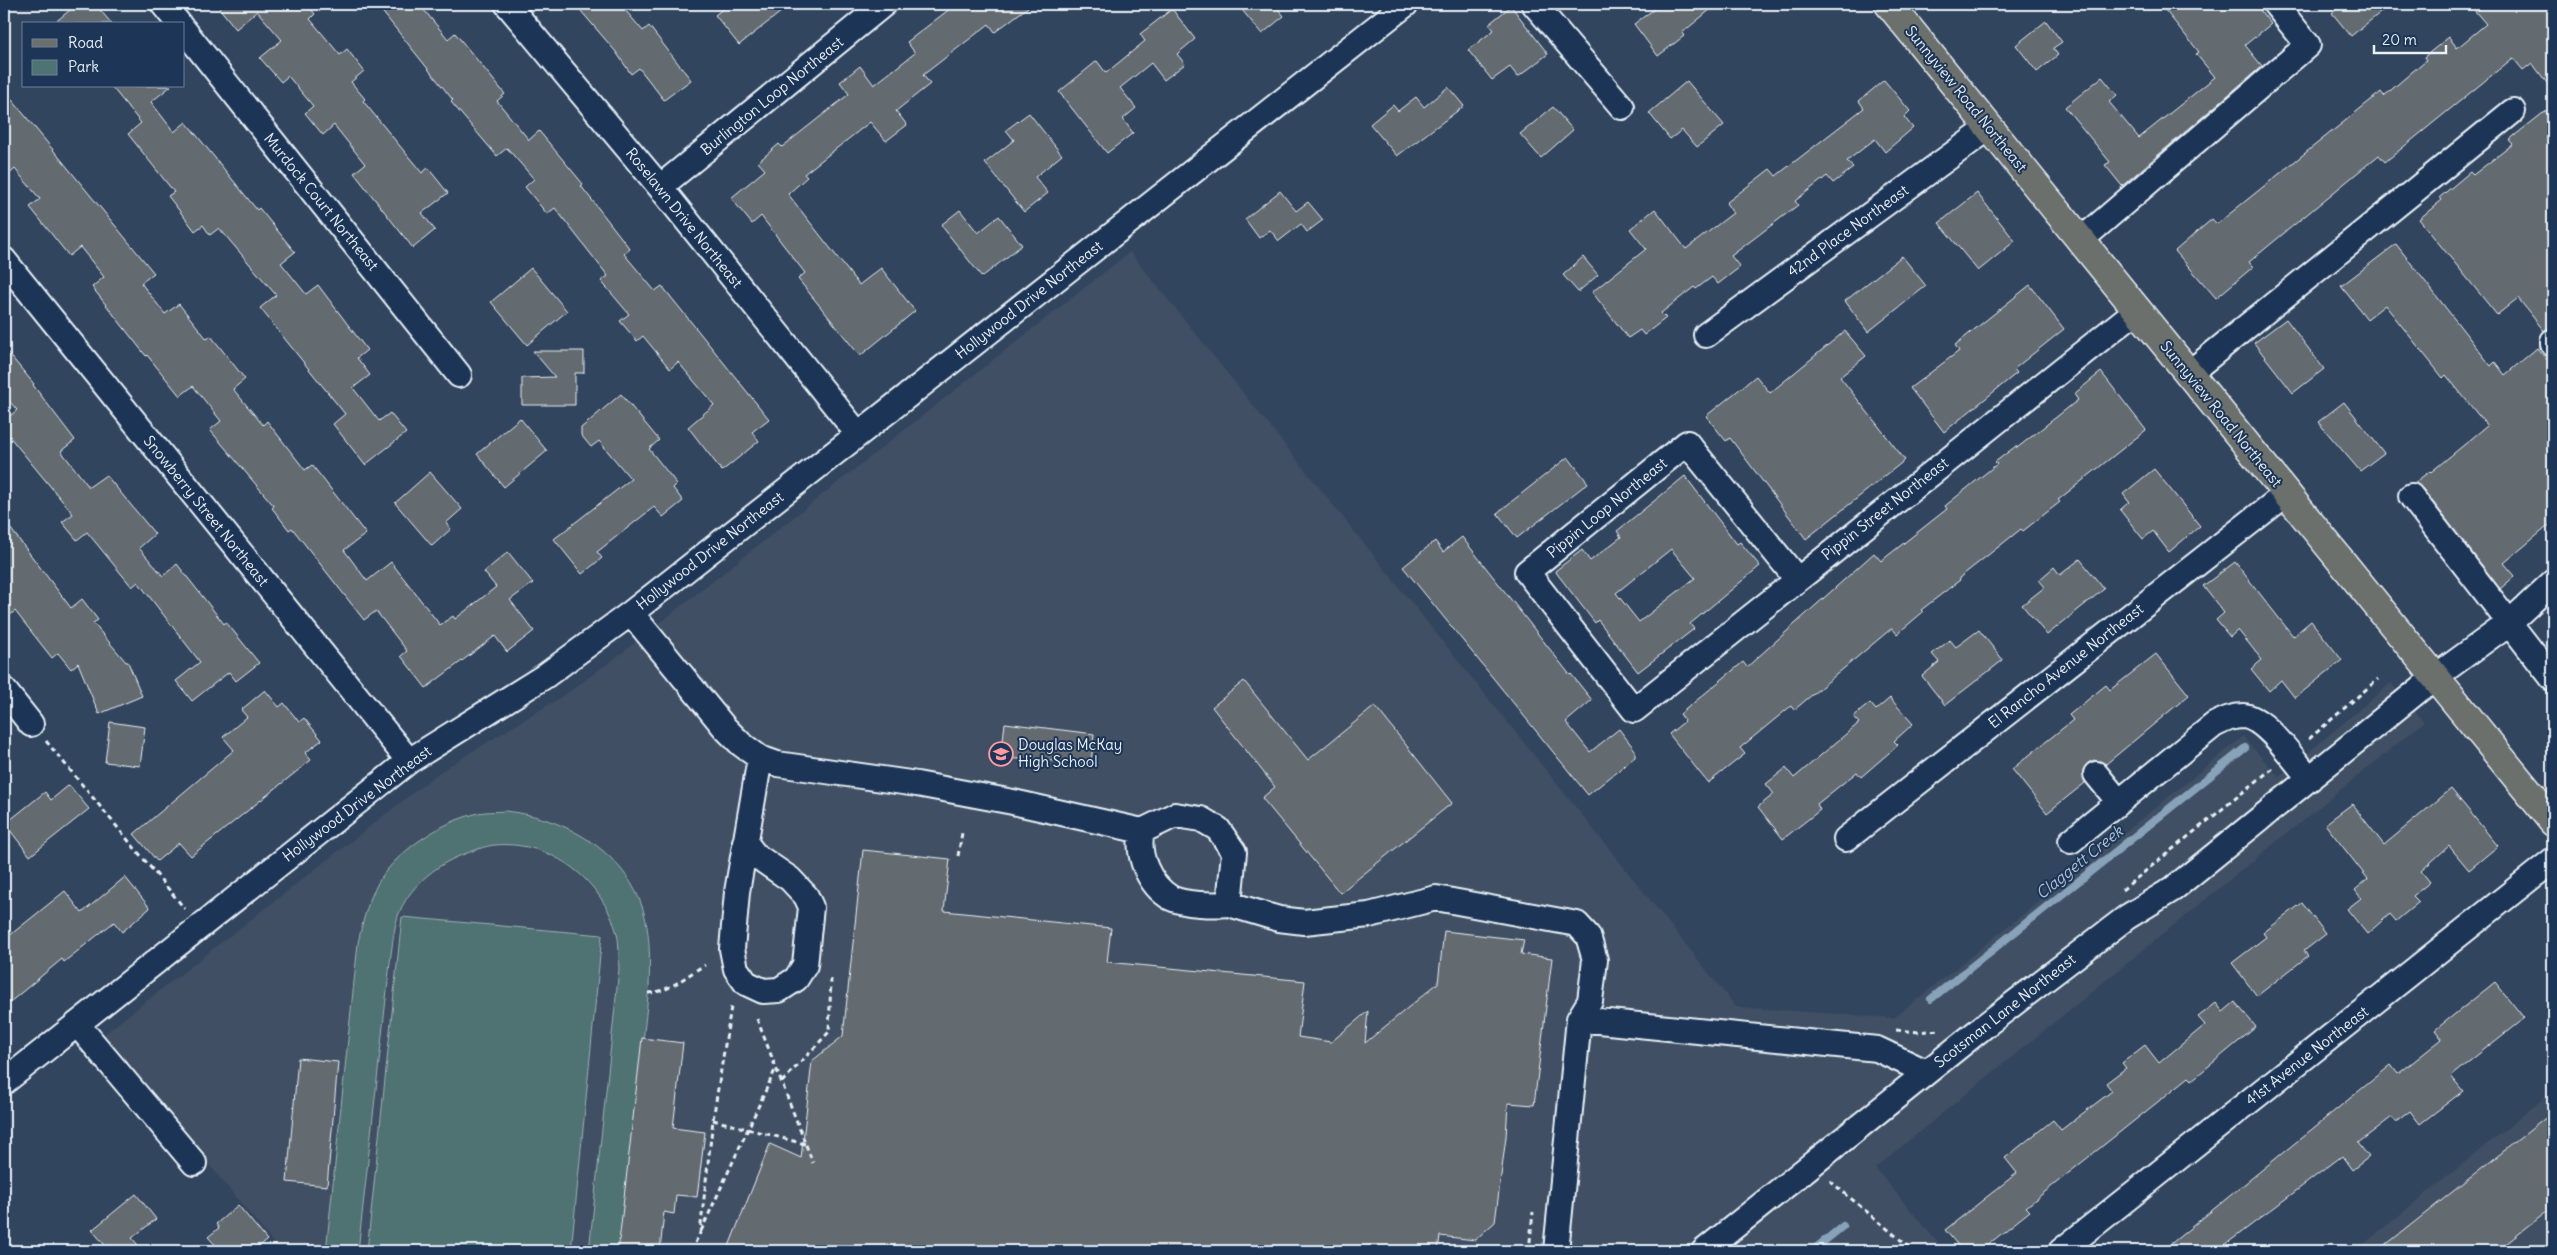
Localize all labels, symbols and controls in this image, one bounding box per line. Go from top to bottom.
legend [22,22,185,88]
street label: Sunnyview Road Northeast [1901,22,2031,176]
scale bar [2374,22,2447,54]
text: 20 m [2382,30,2417,49]
street label: Burlington Loop Northeast [696,32,847,159]
text: Road [68,33,103,52]
text: Park [68,57,99,76]
street label: Murdock Court Northeast [260,129,383,274]
street label: Roselawn Drive Northeast [622,144,747,292]
street label: 42nd Place Northeast [1784,180,1912,281]
street label: Hollywood Drive Northeast [951,236,1106,363]
street label: Sunnyview Road Northeast [2156,337,2286,491]
street label: Snowberry Street Northeast [140,431,273,590]
street label: Pippin Loop Northeast [1543,453,1671,562]
street label: Pippin Street Northeast [1817,453,1952,564]
street label: Hollywood Drive Northeast [632,487,787,614]
street label: El Rancho Avenue Northeast [1984,599,2147,732]
place label: Douglas McKay High School [1018,735,1122,771]
street label: Hollywood Drive Northeast [278,741,435,866]
school or university icon: Douglas McKay High School [988,741,1014,767]
water label: Claggett Creek [2031,820,2128,903]
street label: Scotsman Lane Northeast [1930,950,2079,1072]
street label: 41st Avenue Northeast [2241,1002,2372,1110]

